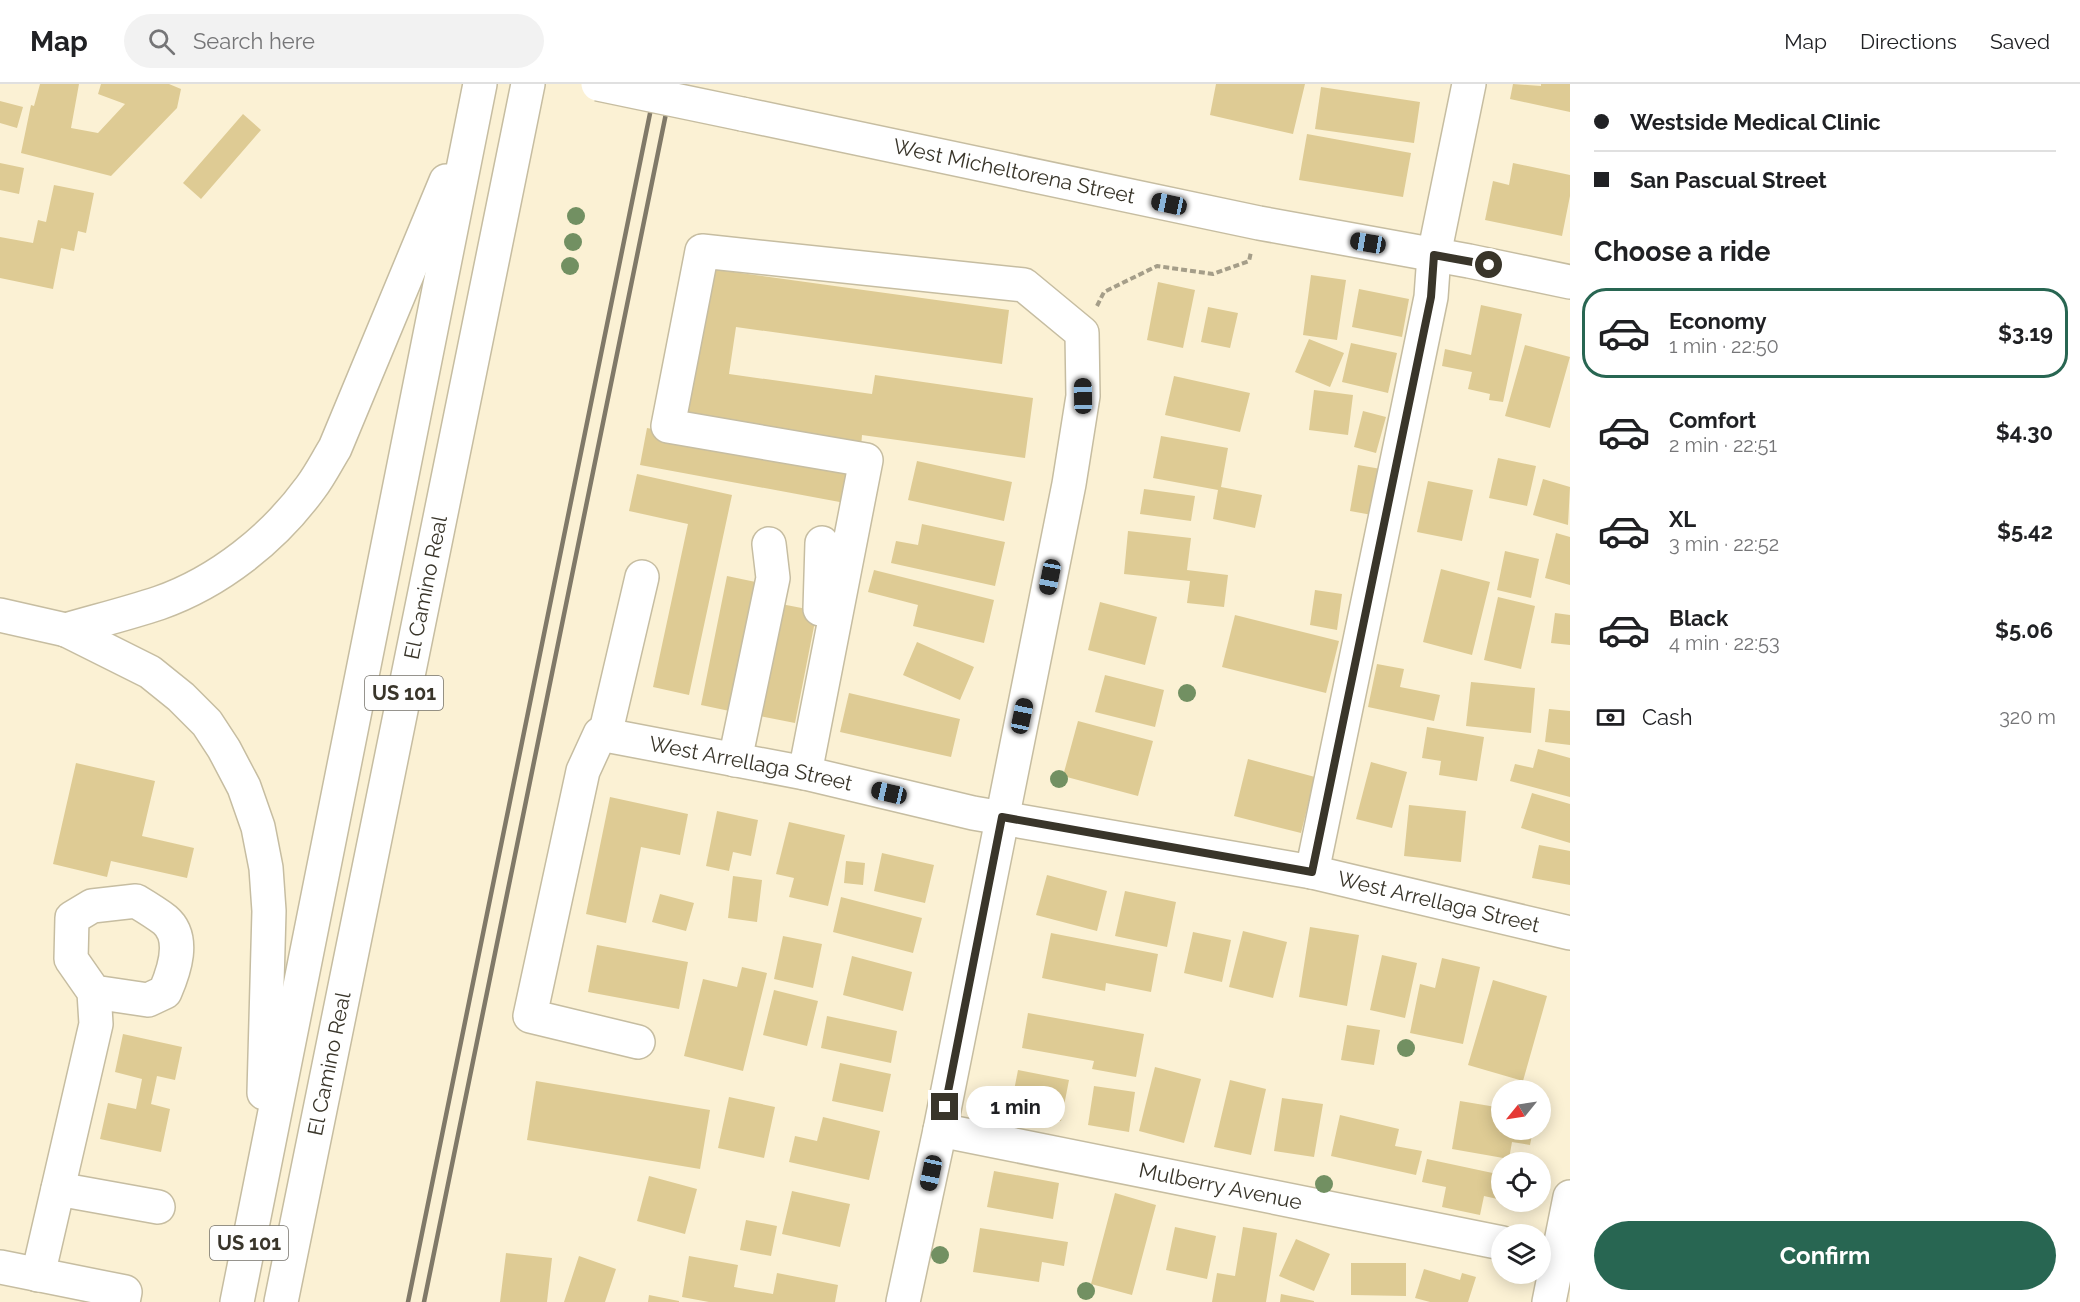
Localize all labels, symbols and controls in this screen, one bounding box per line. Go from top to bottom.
search box [124,14,544,68]
text: Map [30,25,88,58]
icon: search [145,25,178,58]
text: Search here [193,28,315,54]
text: Map [1784,29,1827,54]
text: Directions [1860,29,1957,54]
text: Saved [1990,29,2050,54]
text: Westside Medical Clinic [1630,109,1881,135]
street label: West Micheltorena Street [891,133,1137,209]
text: San Pascual Street [1630,167,1827,193]
car [1150,191,1188,217]
car [1349,231,1387,255]
text: Choose a ride [1594,236,1770,267]
route start [1475,251,1502,278]
icon: car [1597,306,1651,360]
text: Economy [1669,308,1767,334]
text: $3.19 [1998,320,2053,346]
text: 1 min · 22:50 [1669,334,1779,358]
car [1074,378,1092,414]
icon: car [1597,405,1651,459]
text: Comfort [1669,407,1756,433]
text: $4.30 [1996,419,2053,445]
text: 2 min · 22:51 [1669,433,1777,457]
icon: car [1597,504,1651,558]
text: XL [1669,506,1696,532]
street label: El Camino Real [399,513,452,661]
text: $5.42 [1997,518,2053,544]
text: 3 min · 22:52 [1669,532,1779,556]
car [1038,558,1062,596]
icon: car [1597,603,1651,657]
text: Black [1669,605,1728,631]
text: $5.06 [1995,617,2053,643]
text: 4 min · 22:53 [1669,631,1780,655]
road number: US 101 [365,676,443,710]
car [1009,697,1035,735]
icon: cash [1594,701,1627,734]
text: Cash [1642,704,1693,730]
text: 320 m [1999,705,2056,729]
street label: West Arrellaga Street [647,731,855,796]
car [869,780,909,806]
street label: West Arrellaga Street [1335,865,1542,937]
street label: El Camino Real [302,989,356,1138]
north arrow [1491,1080,1551,1140]
map controls [1491,1080,1551,1284]
callout: 1 min [966,1086,1065,1128]
route end [931,1093,958,1120]
text: 1 min [990,1095,1041,1119]
button: locate [1491,1152,1551,1212]
car [918,1154,944,1192]
street label: Mulberry Avenue [1137,1157,1304,1214]
button: Confirm [1594,1221,2056,1290]
button: layers [1491,1224,1551,1284]
road number: US 101 [210,1226,288,1260]

